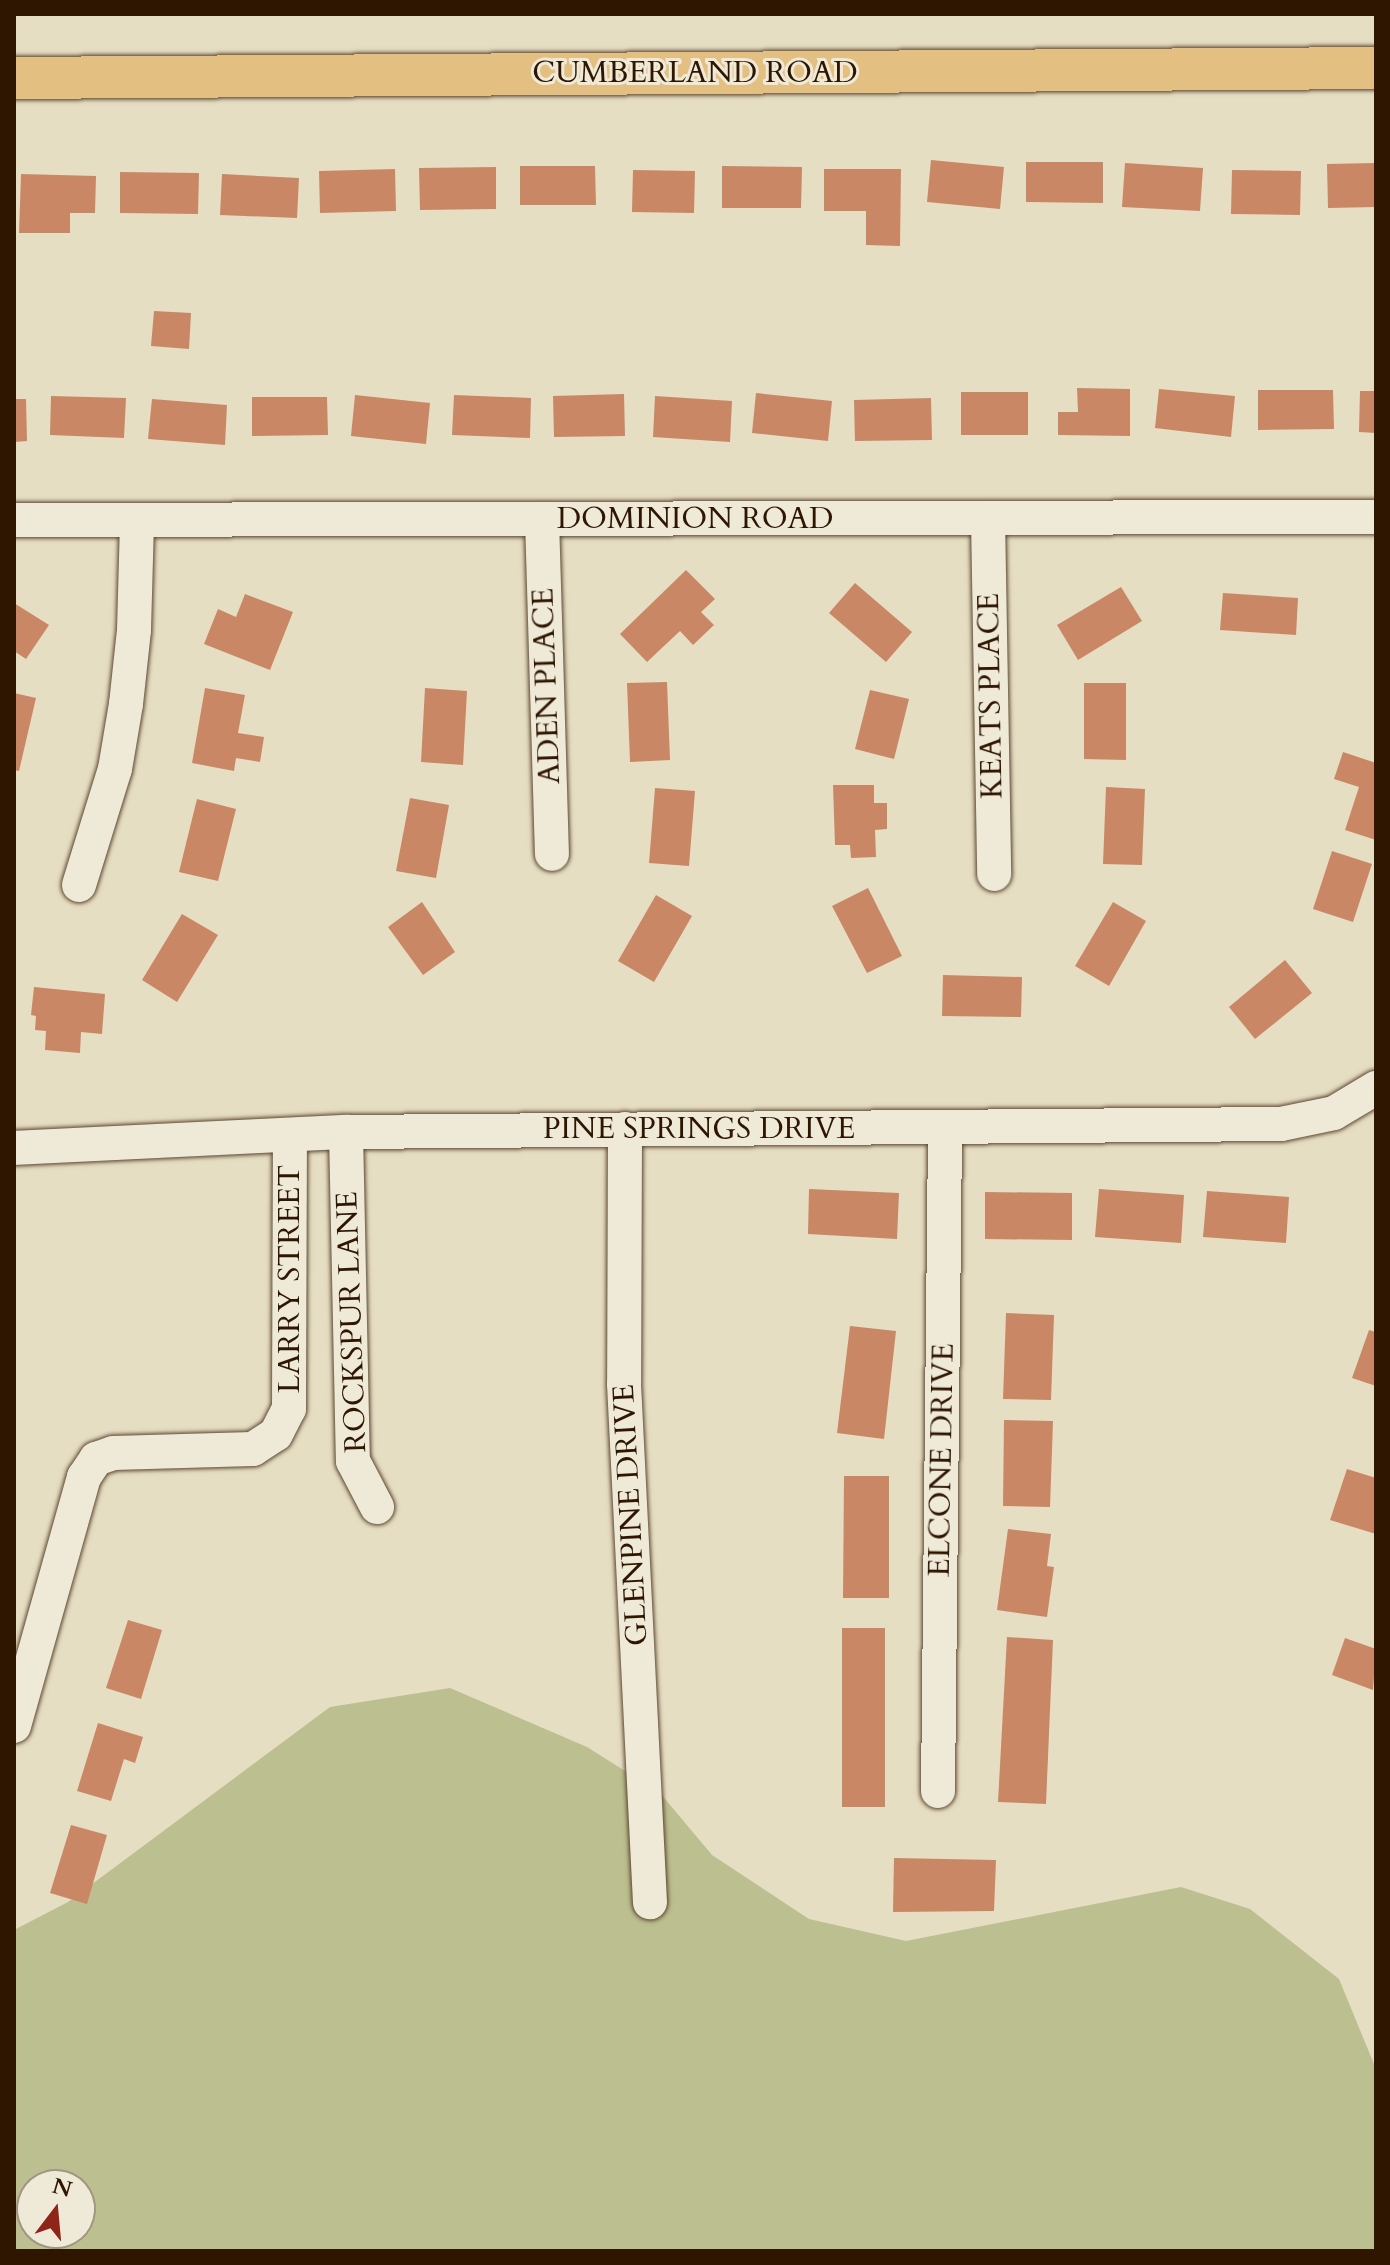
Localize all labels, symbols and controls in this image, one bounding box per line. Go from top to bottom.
street label: CUMBERLAND ROAD [532,55,858,91]
street label: DOMINION ROAD [557,501,833,537]
street label: ADEN PLACE [526,587,568,785]
street label: KEATS PLACE [971,593,1011,799]
street label: PINE SPRINGS DRIVE [543,1111,855,1147]
street label: LARRY STREET [272,1165,308,1393]
street label: ROCKSPUR LANE [329,1191,375,1453]
street label: ELCONE DRIVE [922,1343,962,1577]
street label: GLENPINE DRIVE [606,1383,656,1647]
north arrow [16,2169,96,2249]
text: N [49,2171,75,2205]

